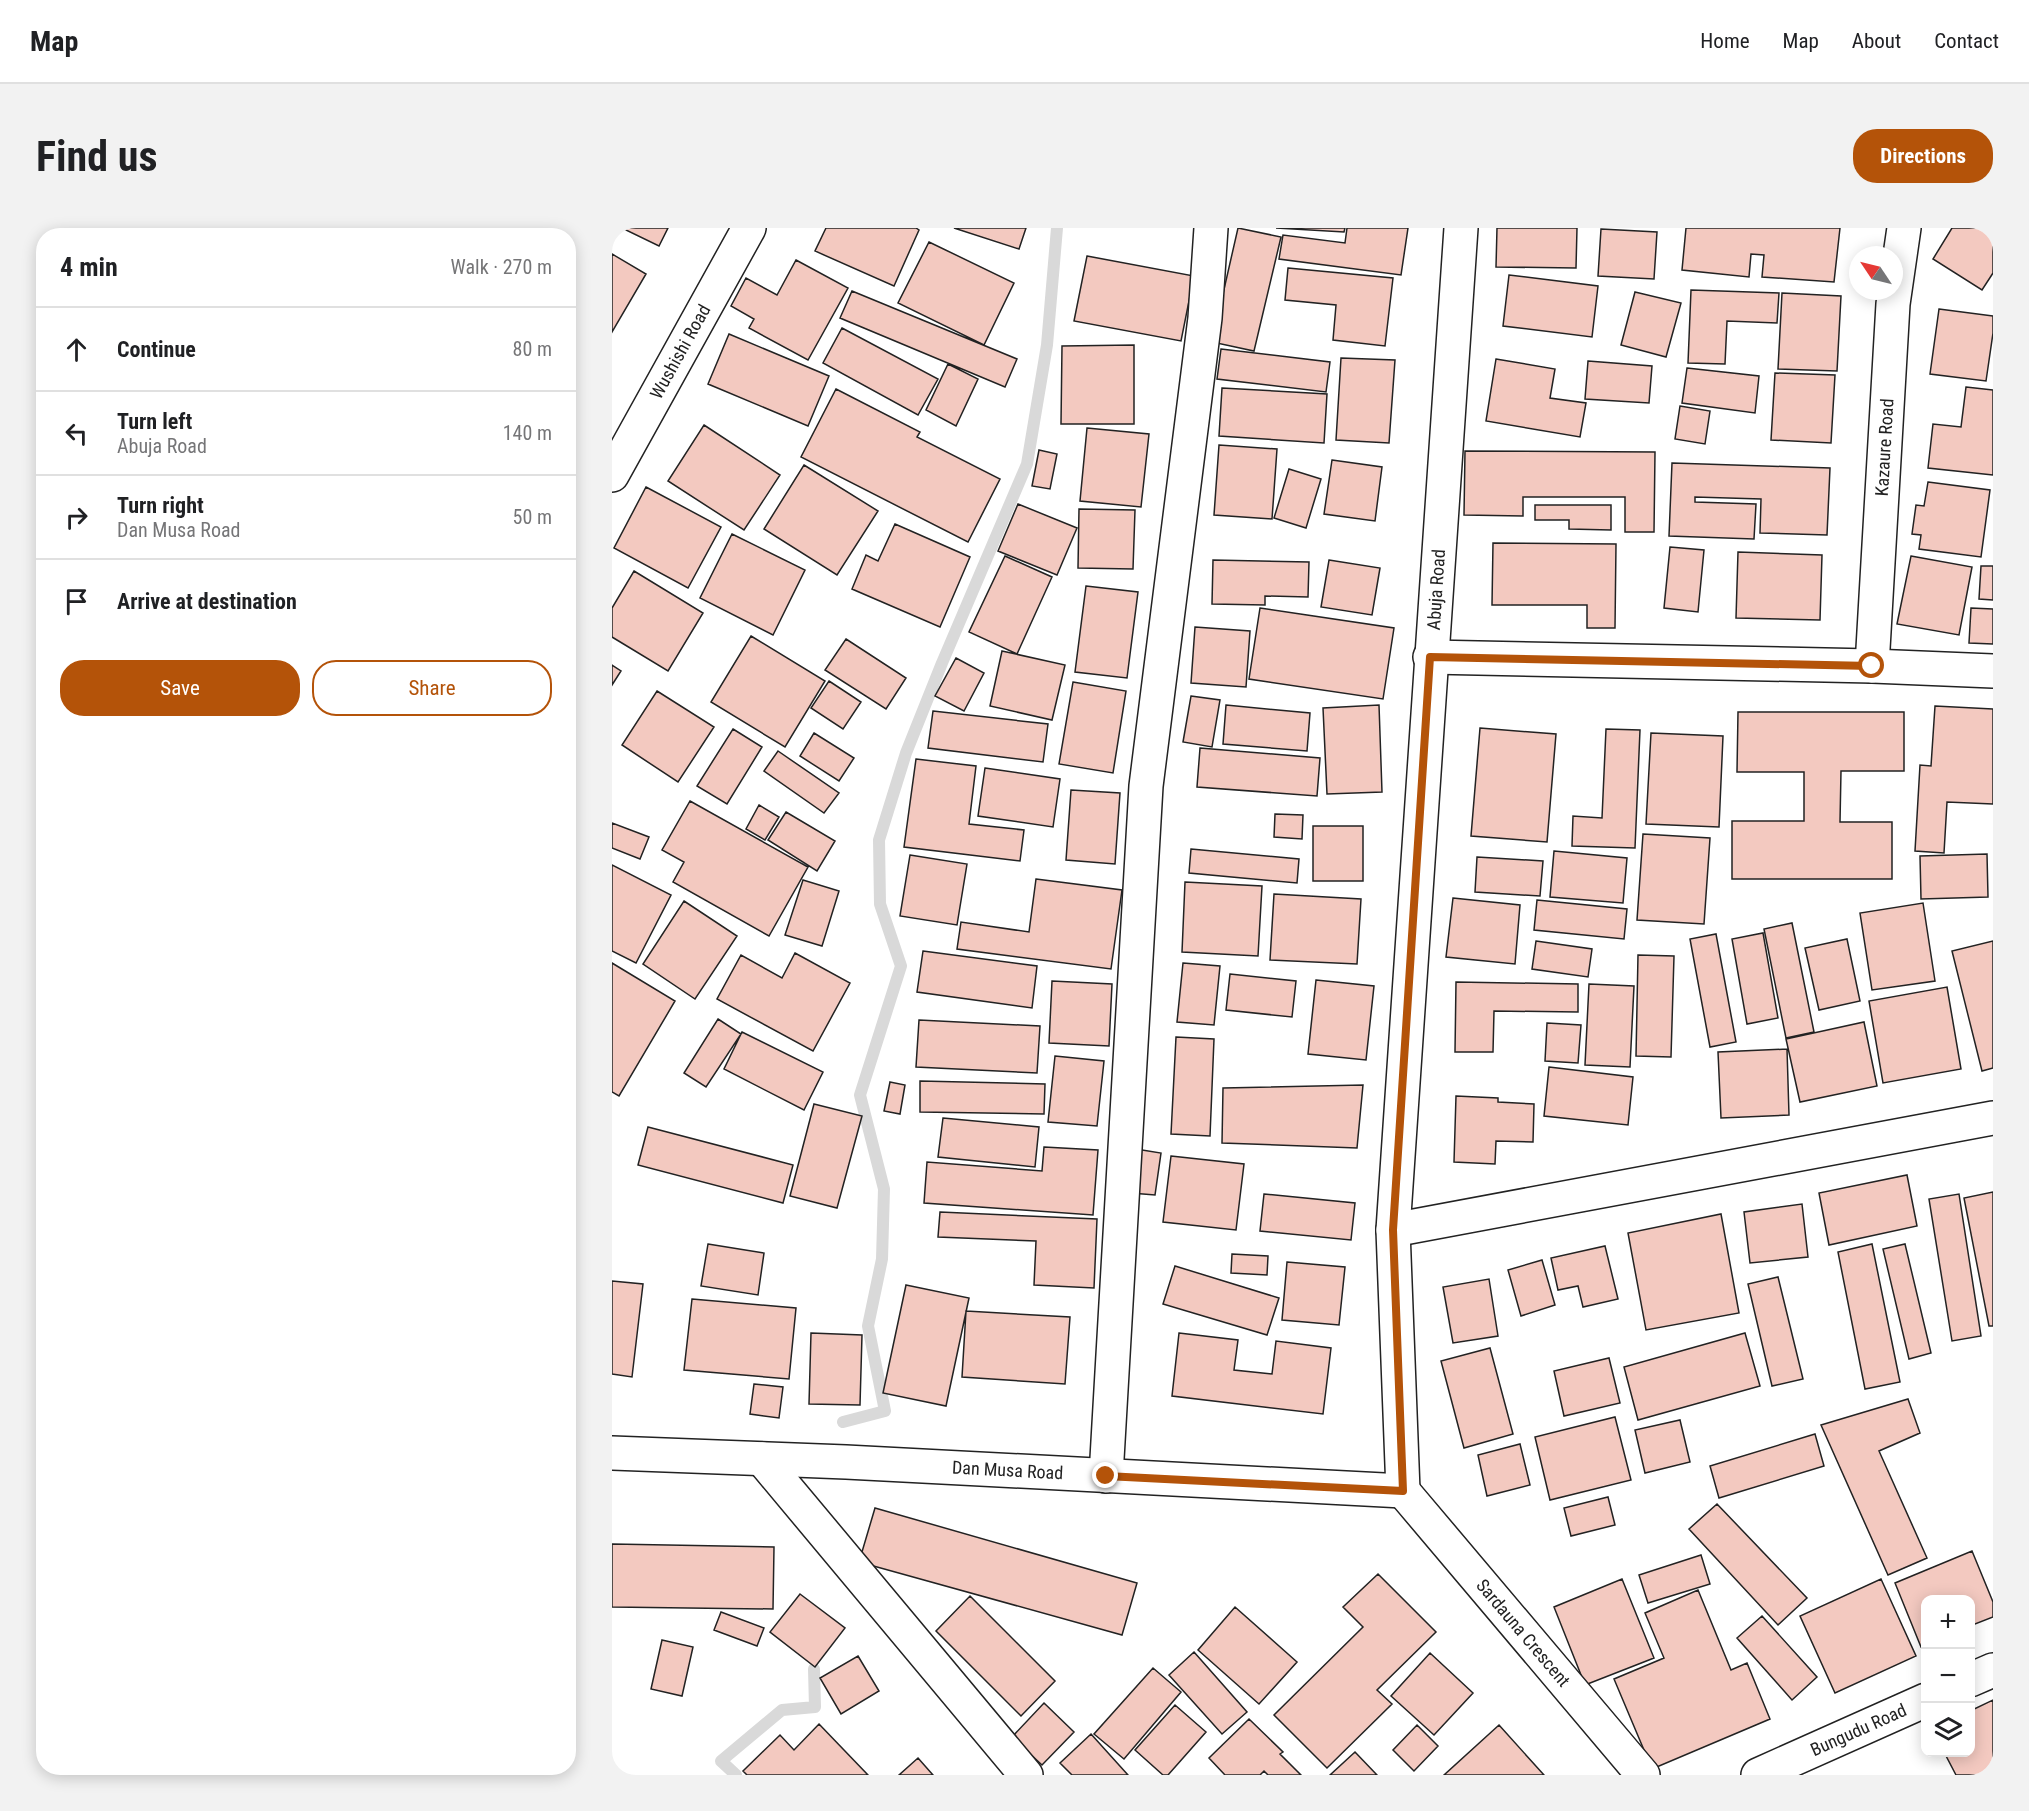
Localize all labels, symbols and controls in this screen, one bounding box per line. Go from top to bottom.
text: Map [30,25,78,58]
text: Home [1700,29,1750,53]
text: Map [1783,29,1819,53]
text: About [1852,29,1901,53]
text: Contact [1934,29,1999,53]
button: Directions [1853,129,1993,183]
text: Find us [36,132,157,181]
north arrow [1849,246,1903,300]
text: 4 min [60,252,118,282]
text: Walk · 270 m [451,255,552,279]
street label: Wushishi Road [645,301,715,402]
icon: ahead [60,333,93,366]
text: Continue [117,337,196,362]
text: 80 m [513,337,552,361]
street label: Kazaure Road [1871,398,1897,497]
text: Turn left [117,409,192,434]
icon: left [60,417,93,450]
text: 140 m [503,421,552,445]
text: Abuja Road [117,434,207,458]
text: Turn right [117,493,204,518]
icon: right [60,501,93,534]
text: 50 m [513,505,552,529]
text: Dan Musa Road [117,518,241,542]
street label: Abuja Road [1423,549,1449,631]
icon: arrive [60,585,93,618]
text: Arrive at destination [117,589,297,614]
route start [1858,652,1884,678]
button: Save [60,660,300,716]
button: Share [312,660,552,716]
street label: Dan Musa Road [952,1457,1064,1483]
route end [1092,1462,1118,1488]
street label: Sardauna Crescent [1472,1575,1575,1691]
map controls [1921,1595,1975,1757]
button: + [1921,1595,1975,1649]
button: − [1921,1649,1975,1703]
street label: Bungudu Road [1807,1699,1909,1760]
button: layers [1921,1703,1975,1757]

